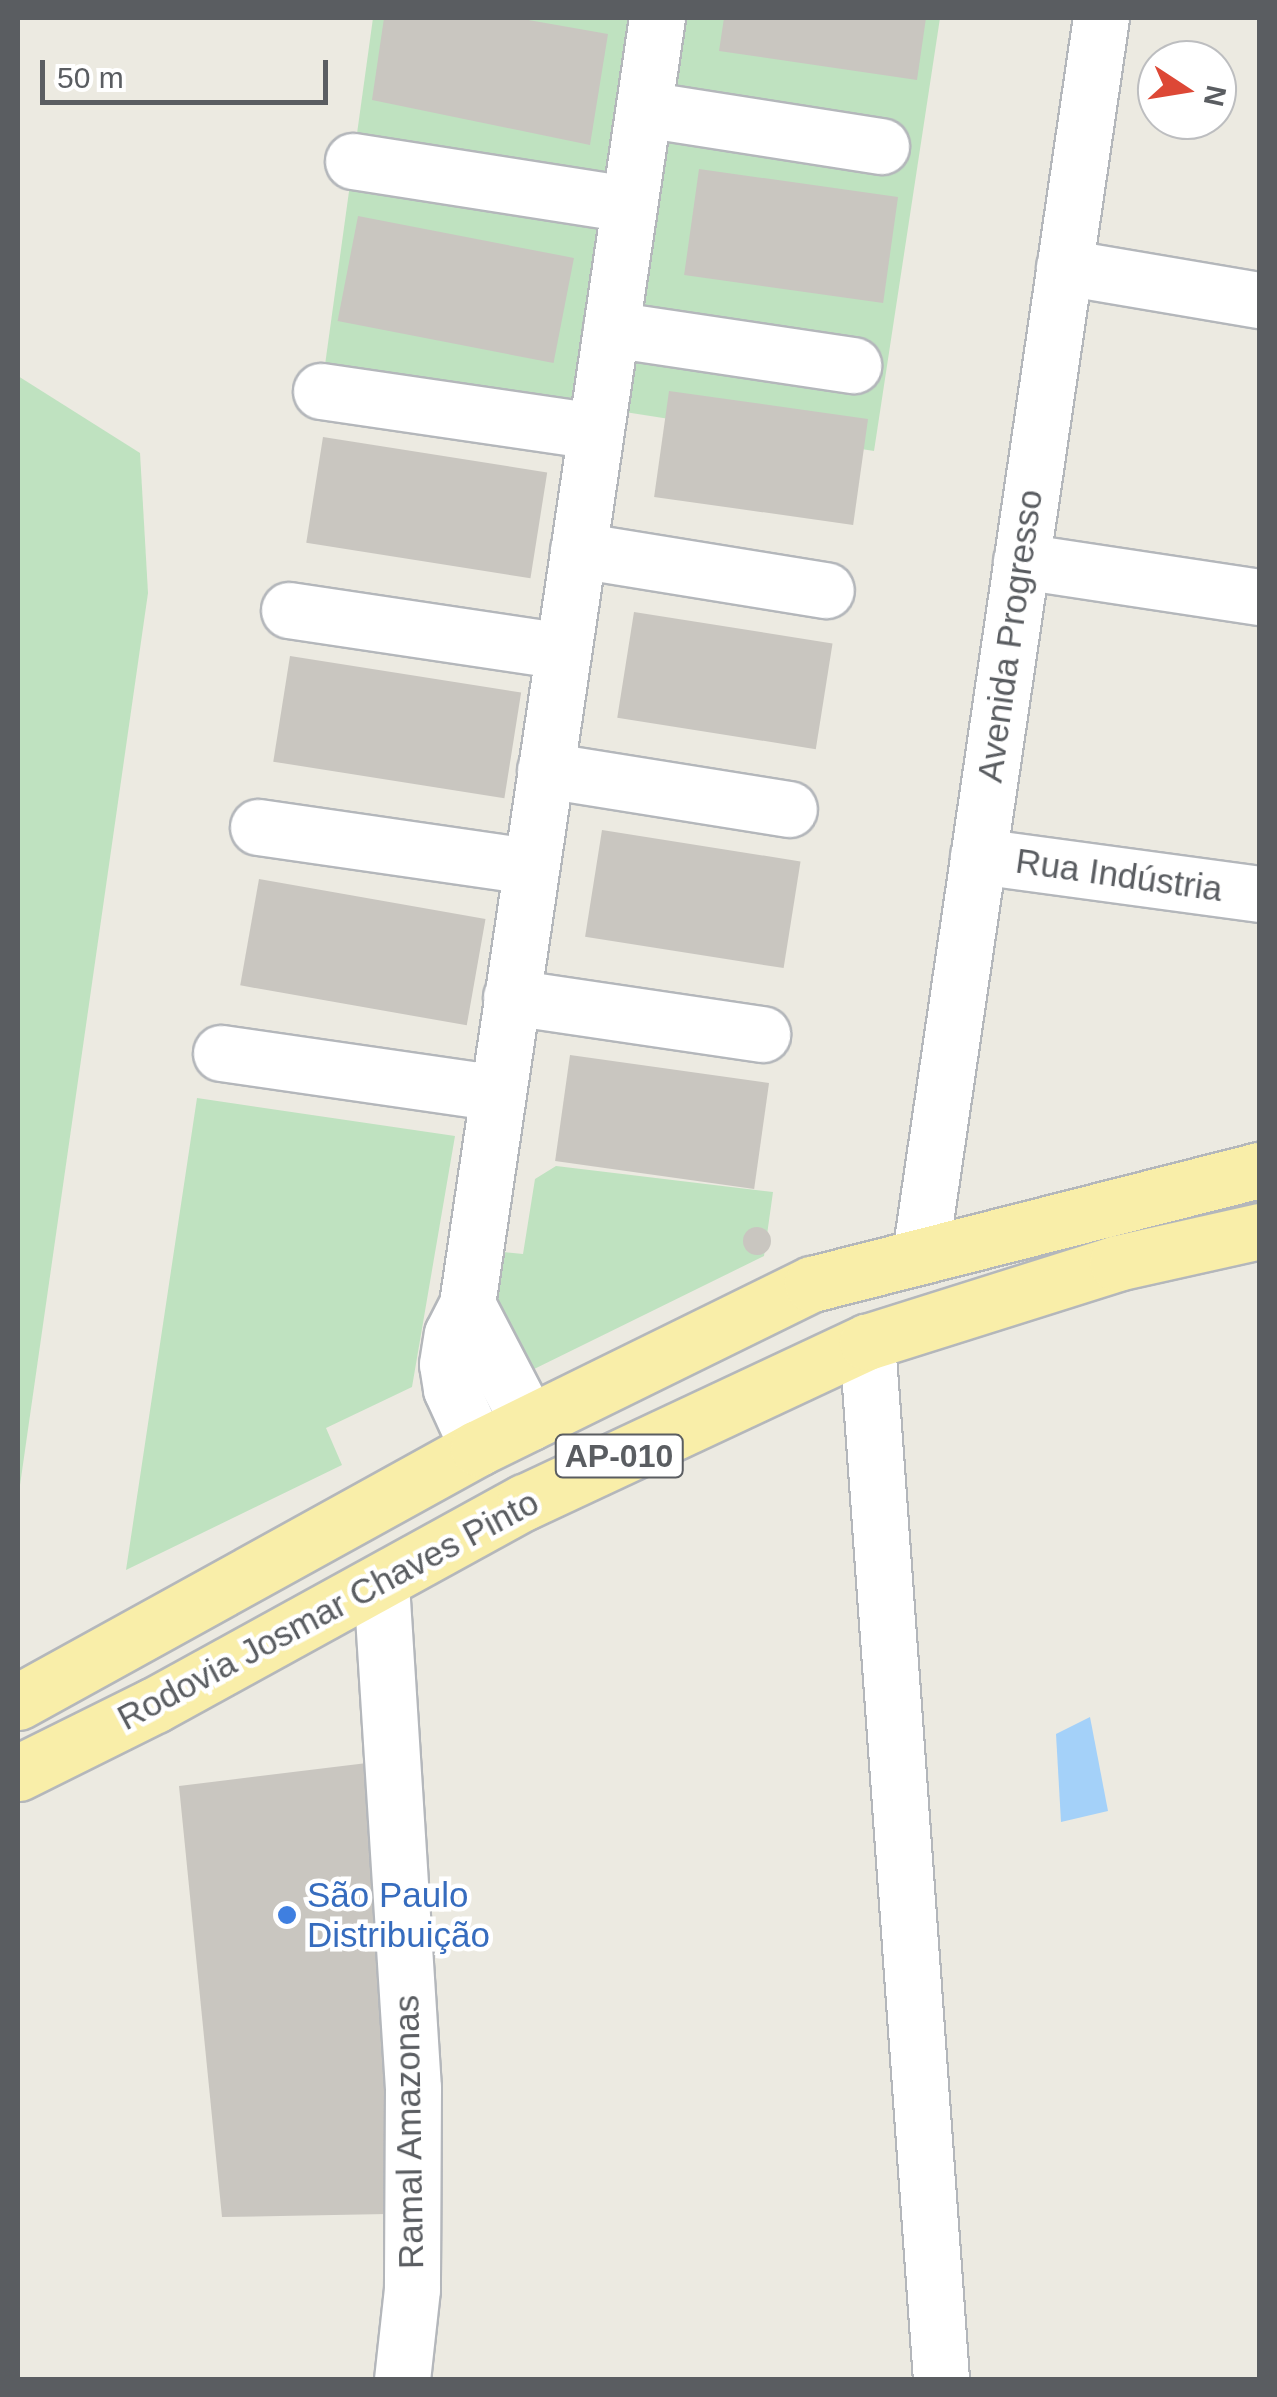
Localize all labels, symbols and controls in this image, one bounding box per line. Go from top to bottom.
scale bar [45,40,332,102]
north arrow [1137,40,1237,140]
text: 50 m [57,61,124,94]
text: N [1198,83,1232,109]
street label: Avenida Progresso [969,487,1051,785]
street label: Rua Indústria [1013,840,1225,910]
road number: AP-010 [554,1429,684,1483]
street label: Rodovia Josmar Chaves Pinto [110,1481,546,1739]
place label: São Paulo Distribuição [307,1874,490,1956]
marker: São Paulo Distribuição [276,1904,298,1926]
street label: Ramal Amazonas [386,1994,432,2270]

